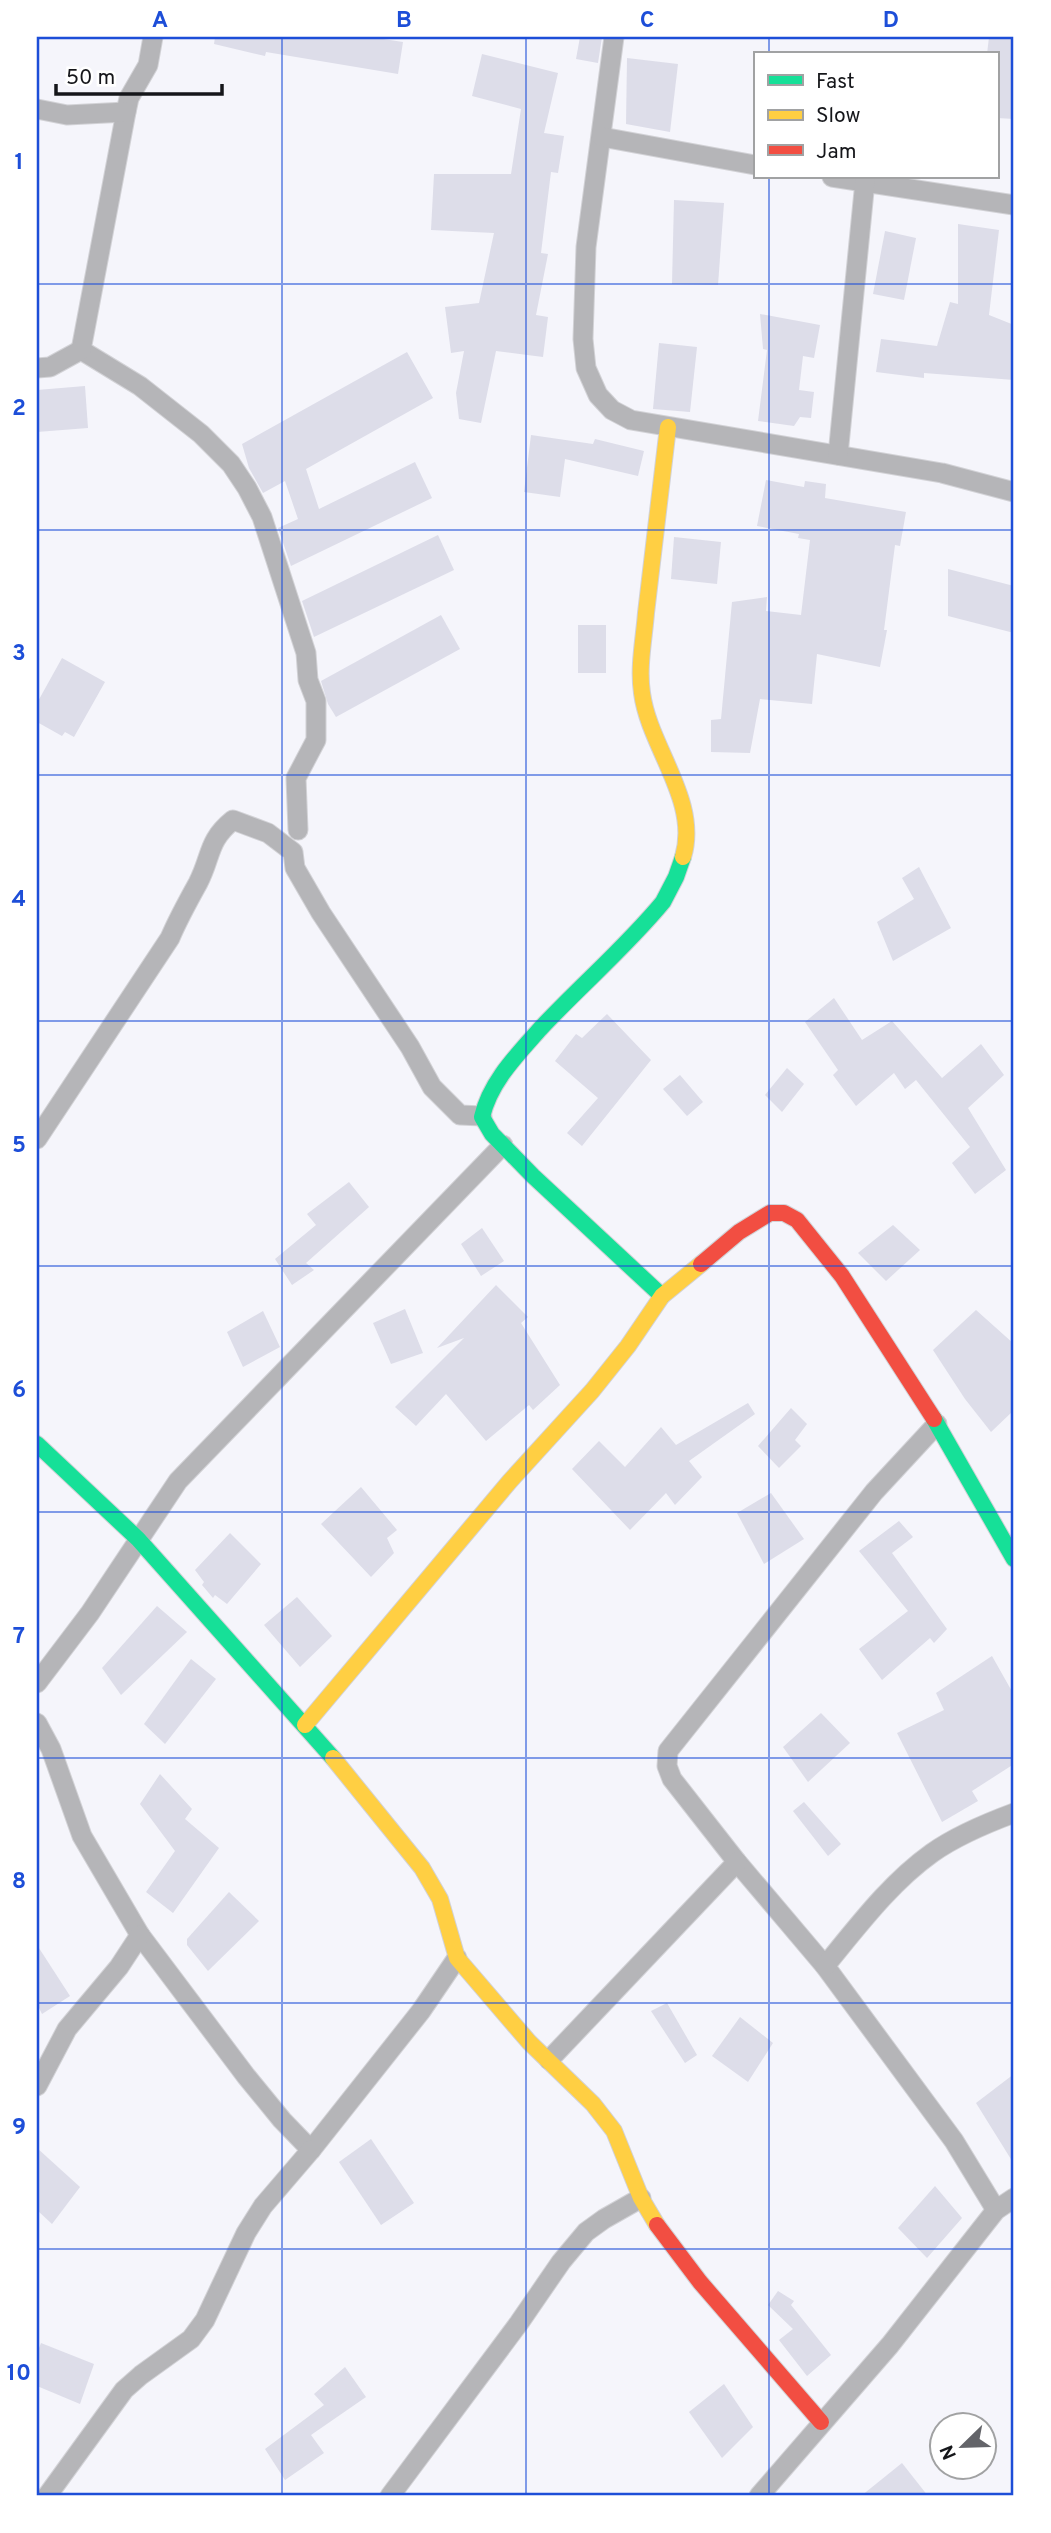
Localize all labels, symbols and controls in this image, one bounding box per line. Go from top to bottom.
text: A [152,7,168,36]
text: B [396,7,412,36]
text: C [640,7,654,36]
text: D [883,7,899,36]
scale bar [56,52,222,96]
legend [754,52,998,178]
text: 50 m [66,65,115,92]
text: Fast [816,69,855,96]
text: Slow [816,103,861,130]
text: Jam [816,139,857,166]
text: 1 [14,149,24,178]
text: 2 [12,395,26,424]
text: 3 [12,640,26,669]
text: 4 [12,886,26,915]
text: 5 [12,1132,26,1161]
text: 6 [12,1377,26,1406]
text: 7 [13,1623,25,1652]
text: 8 [12,1868,26,1897]
text: 9 [12,2114,26,2143]
text: 10 [7,2360,31,2389]
north arrow [928,2410,998,2480]
text: N [935,2441,963,2463]

